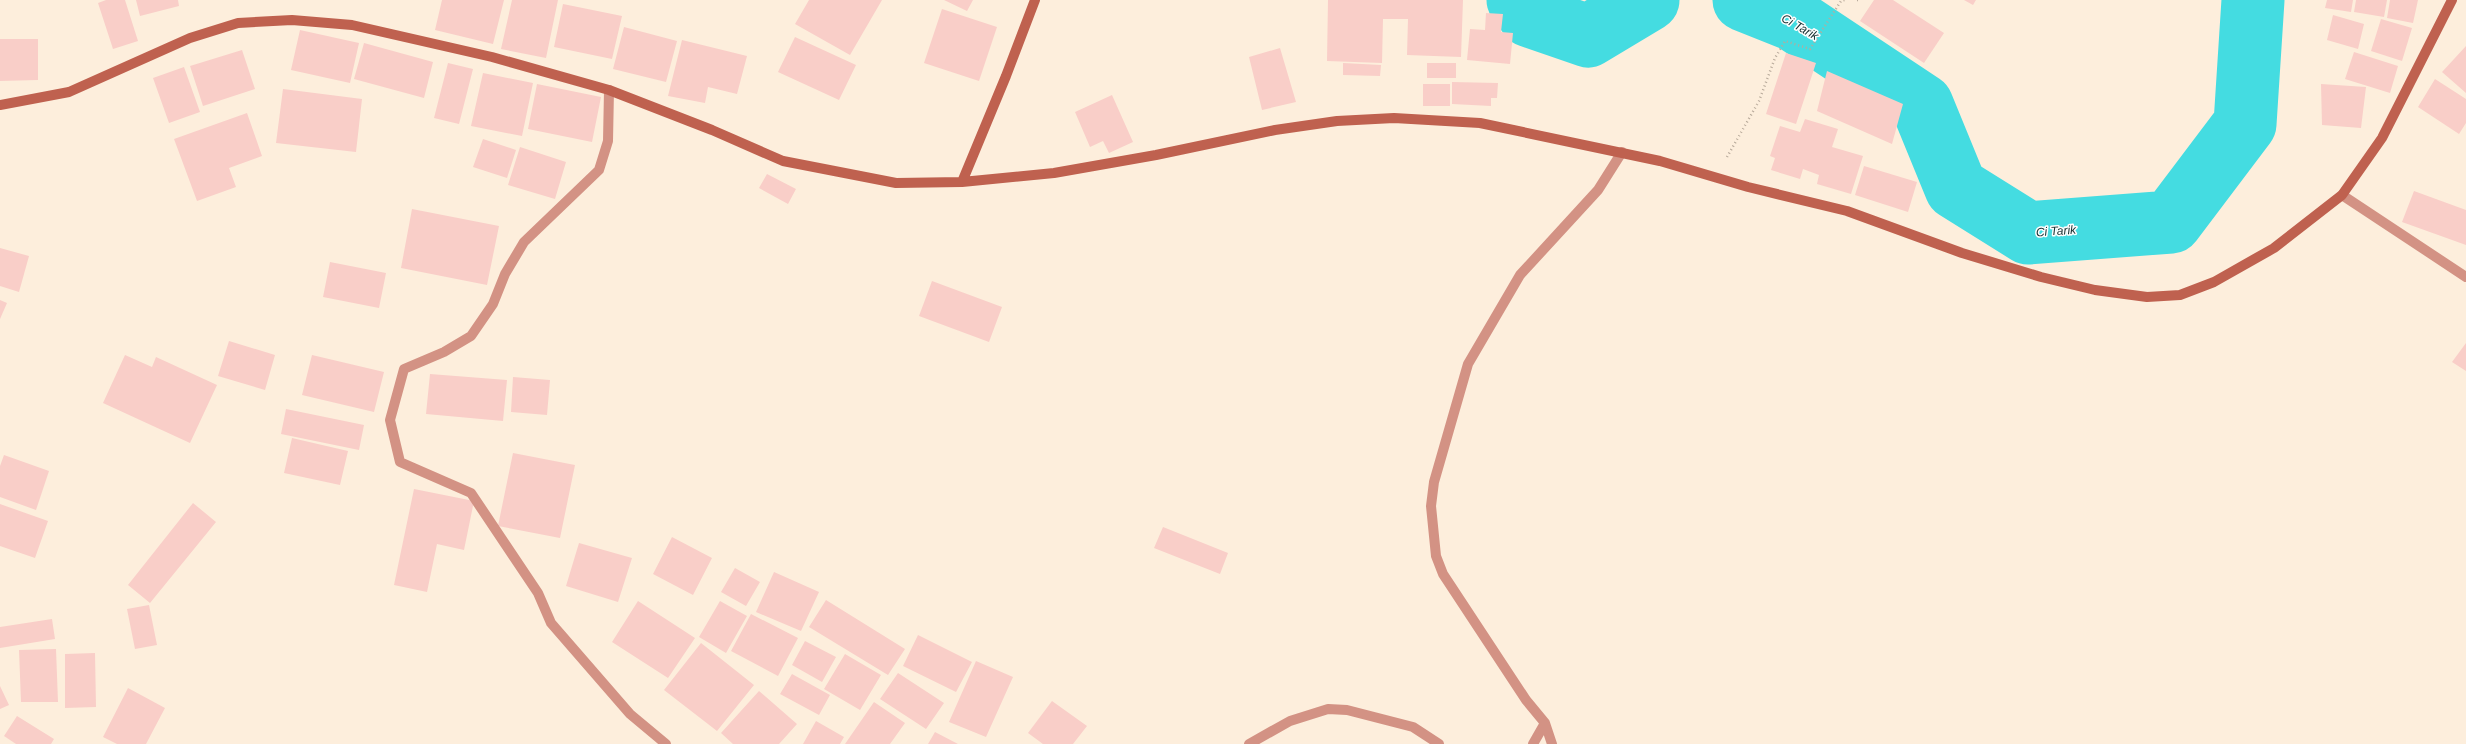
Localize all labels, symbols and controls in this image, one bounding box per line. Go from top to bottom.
water label: Ci Tarik [1779,11,1822,44]
water label: Ci Tarik [2035,223,2078,239]

